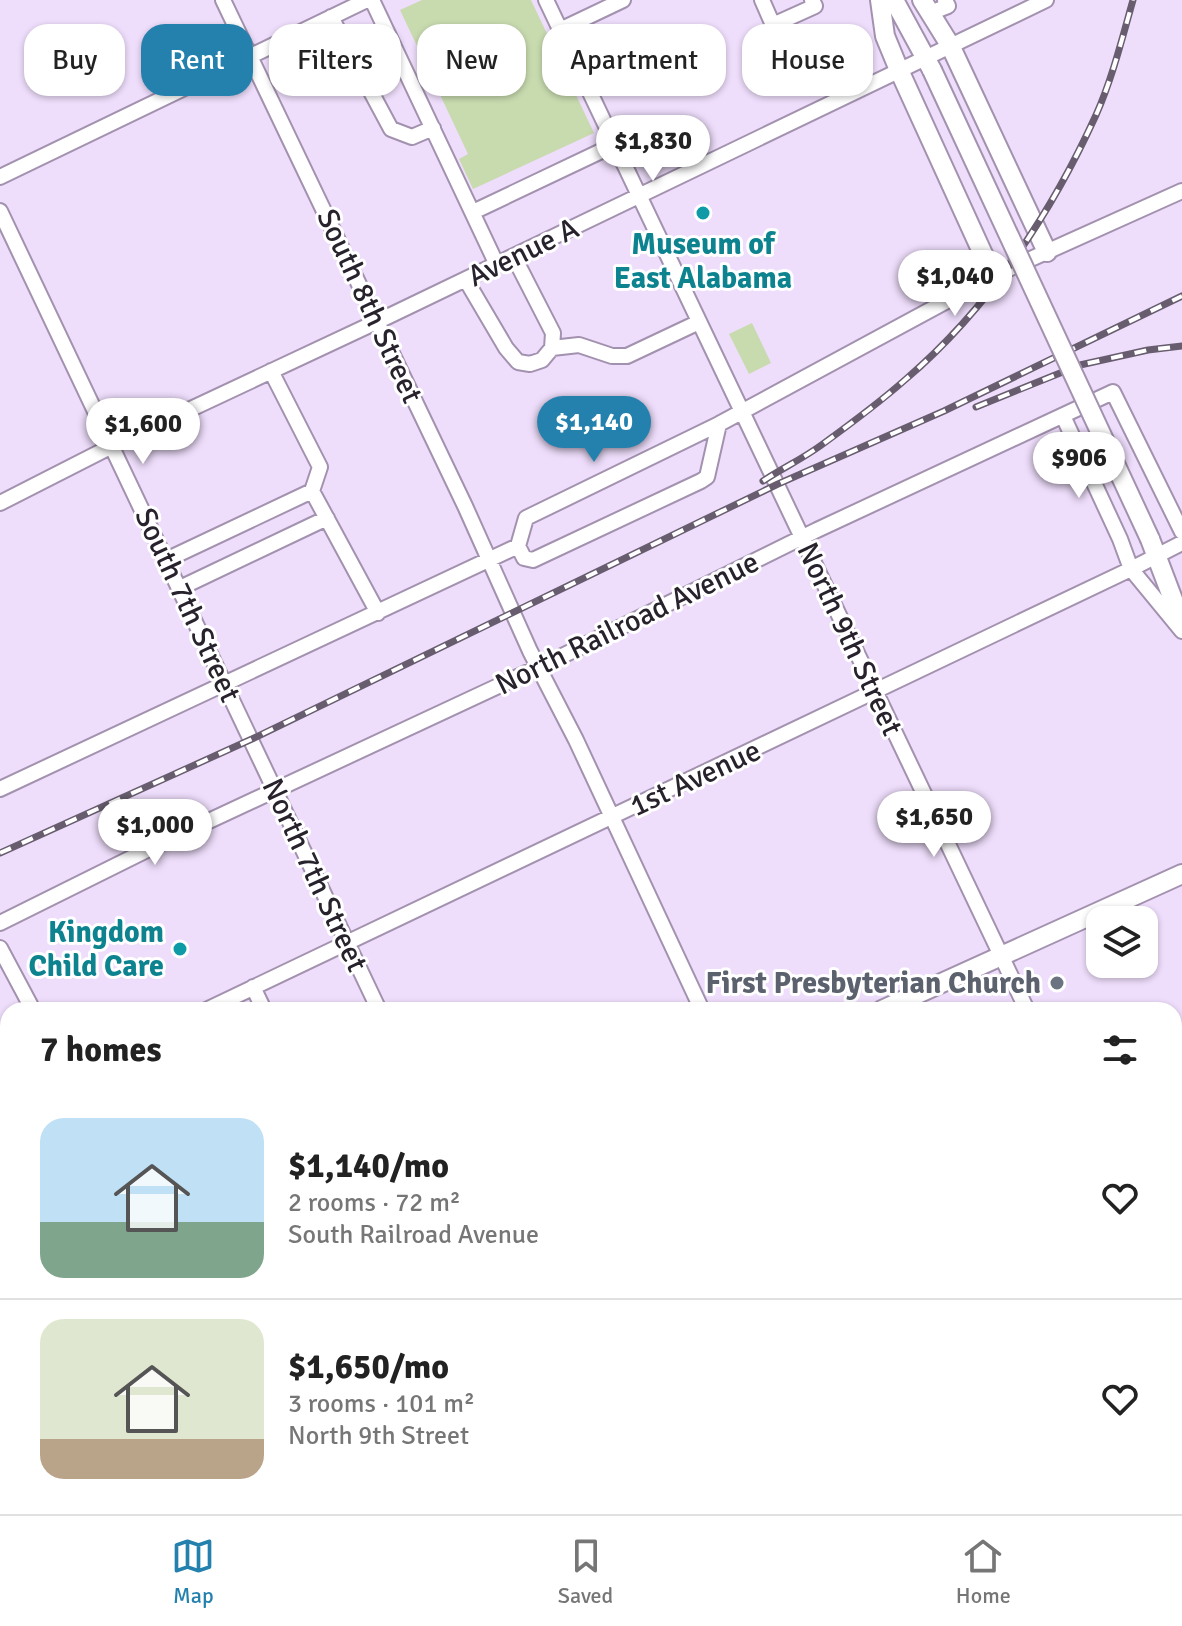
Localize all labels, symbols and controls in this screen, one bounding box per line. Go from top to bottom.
chip: Buy [24,24,125,96]
chip: Rent [141,24,253,96]
chip: Filters [269,24,401,96]
chip: New [417,24,526,96]
chip: Apartment [542,24,726,96]
chip: House [742,24,873,96]
pin: $1,830 [588,115,718,183]
text: $1,830 [614,125,692,157]
street label: South 8th Street [308,203,431,409]
marker: Museum of East Alabama [694,204,712,222]
street label: Avenue A [462,210,585,295]
place label: Museum of East Alabama [614,226,792,297]
pin: $1,040 [890,250,1020,318]
text: $1,040 [916,260,994,292]
pin: $1,140 [529,396,659,464]
pin: $1,600 [78,398,208,466]
text: $1,140 [555,406,633,438]
text: $1,600 [104,408,182,440]
pin: $906 [1032,432,1126,500]
text: $906 [1051,442,1107,474]
street label: South 7th Street [126,502,249,708]
street label: North 9th Street [789,537,910,742]
street label: North Railroad Avenue [489,544,765,703]
street label: 1st Avenue [624,732,767,825]
street label: North 7th Street [254,773,375,978]
pin: $1,650 [869,791,999,859]
pin: $1,000 [90,799,220,867]
text: $1,650 [895,801,973,833]
text: $1,000 [116,809,194,841]
map controls [1086,906,1158,978]
button: layers [1086,906,1158,978]
place label: Kingdom Child Care [29,914,164,985]
marker: Kingdom Child Care [171,940,189,958]
place label: First Presbyterian Church [705,965,1041,1002]
marker: First Presbyterian Church [1048,974,1066,992]
icon: filters [1098,1028,1142,1072]
text: 7 homes [40,1029,161,1071]
text: $1,140/mo [288,1145,449,1187]
icon: home [104,1150,200,1246]
icon: heart [1098,1176,1142,1220]
text: 2 rooms · 72 m² [288,1187,461,1219]
text: South Railroad Avenue [288,1219,539,1251]
text: $1,650/mo [288,1346,449,1388]
icon: home [104,1351,200,1447]
icon: heart [1098,1377,1142,1421]
text: 3 rooms · 101 m² [288,1388,475,1420]
text: North 9th Street [288,1420,469,1452]
tab: Map [171,1534,215,1609]
tab: Saved [558,1534,613,1609]
tab: Home [956,1534,1011,1609]

